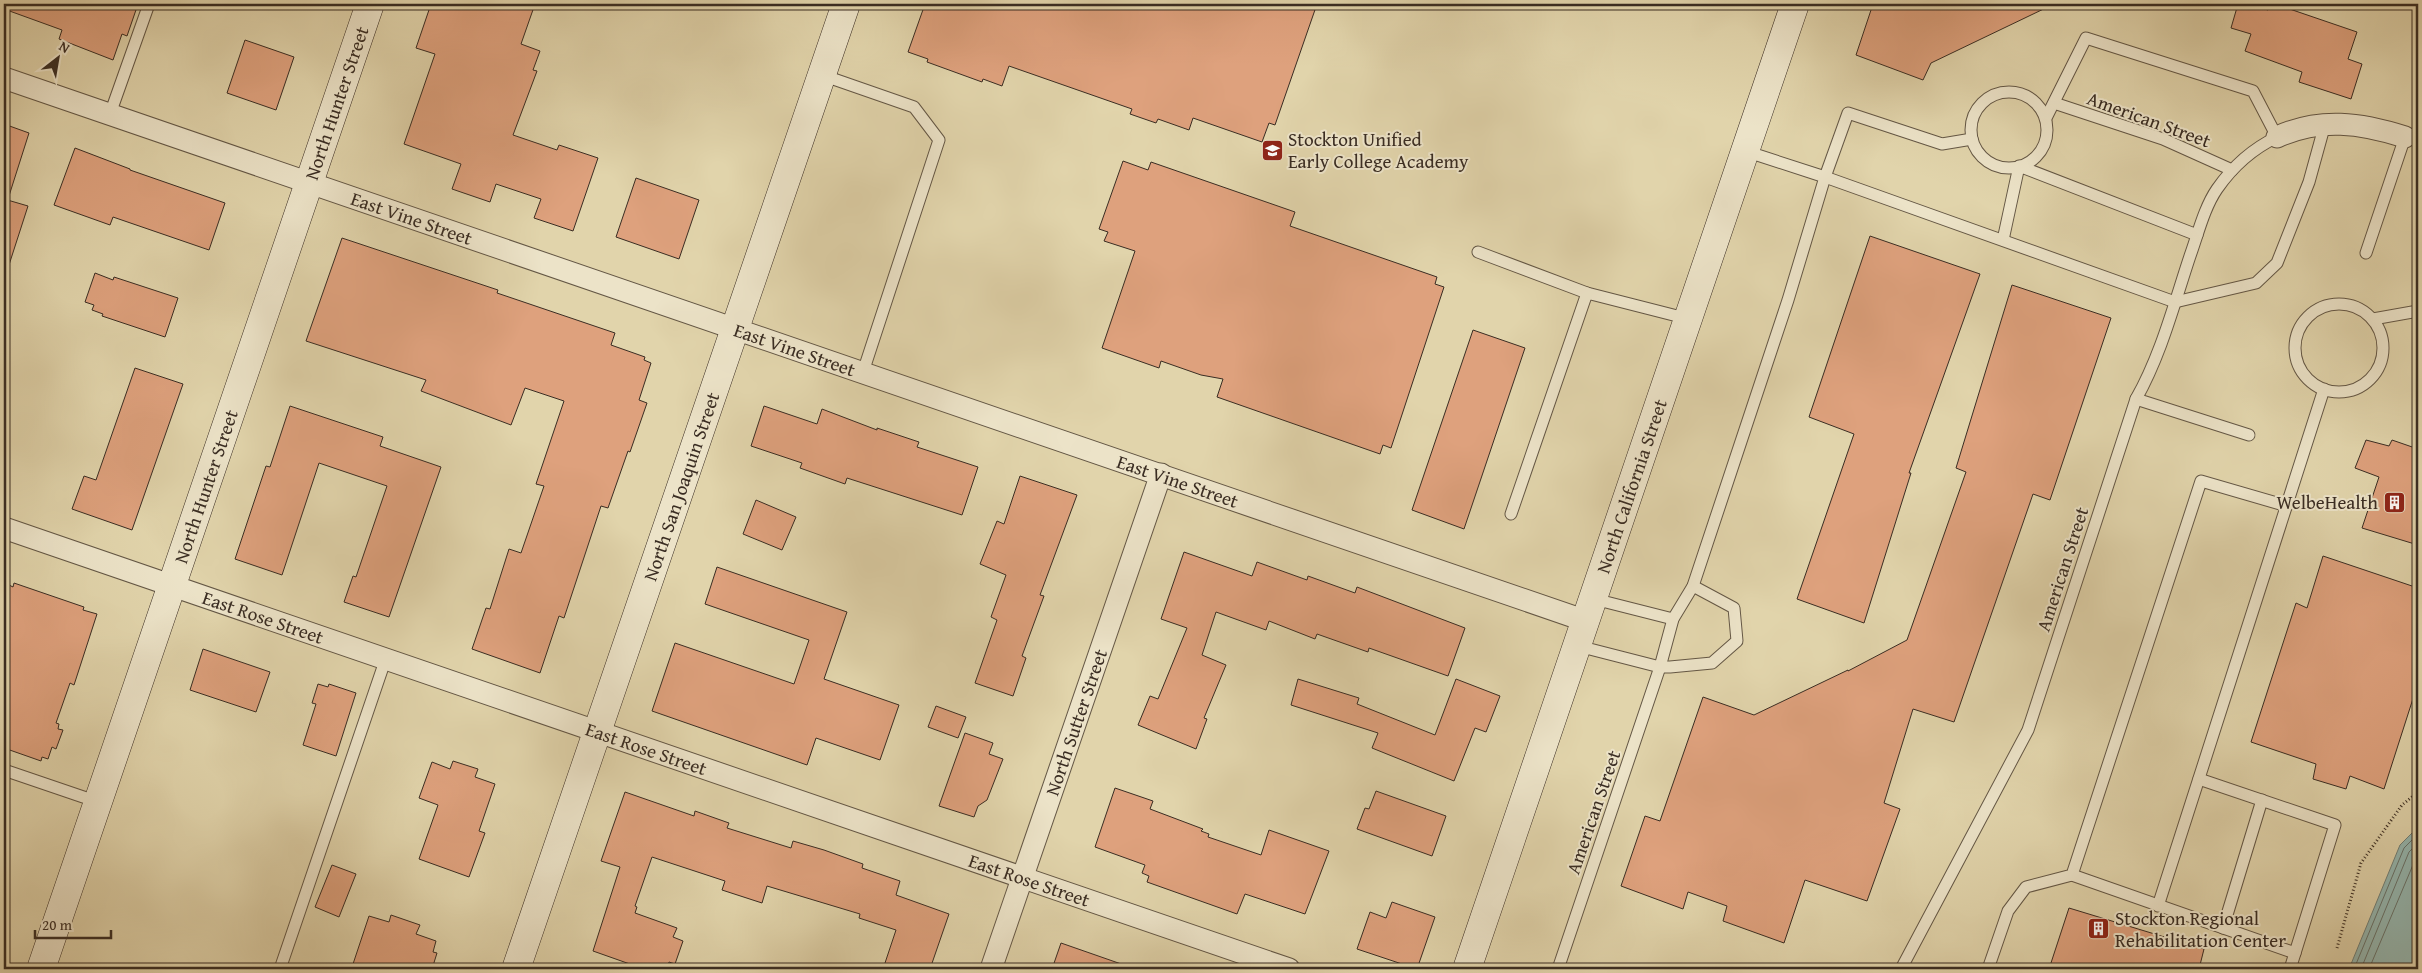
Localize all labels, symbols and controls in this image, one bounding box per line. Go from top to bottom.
street label: North Hunter Street [297,22,376,184]
north arrow [32,32,82,82]
text: N [56,36,74,58]
street label: American Street [2083,84,2215,154]
place label: Stockton Unified Early College Academy [1288,125,1469,175]
school or university icon: Stockton Unified Early College Academy [1260,138,1284,162]
street label: East Vine Street [347,184,476,252]
street label: East Vine Street [730,316,859,383]
street label: North San Joaquin Street [636,388,726,585]
street label: North California Street [1589,395,1674,577]
street label: North Hunter Street [166,405,245,567]
street label: East Vine Street [1113,447,1243,515]
place label: WelbeHealth [2276,488,2378,516]
building icon: WelbeHealth [2382,490,2406,514]
street label: American Street [2029,503,2095,635]
street label: East Rose Street [199,583,328,651]
street label: North Sutter Street [1038,645,1114,799]
street label: East Rose Street [582,715,711,782]
street label: American Street [1559,746,1627,878]
street label: East Rose Street [965,846,1094,914]
place label: Stockton Regional Rehabilitation Center [2115,904,2286,954]
scale bar [35,908,111,940]
text: 20 m [42,914,73,935]
building icon: Stockton Regional Rehabilitation Center [2087,917,2111,941]

